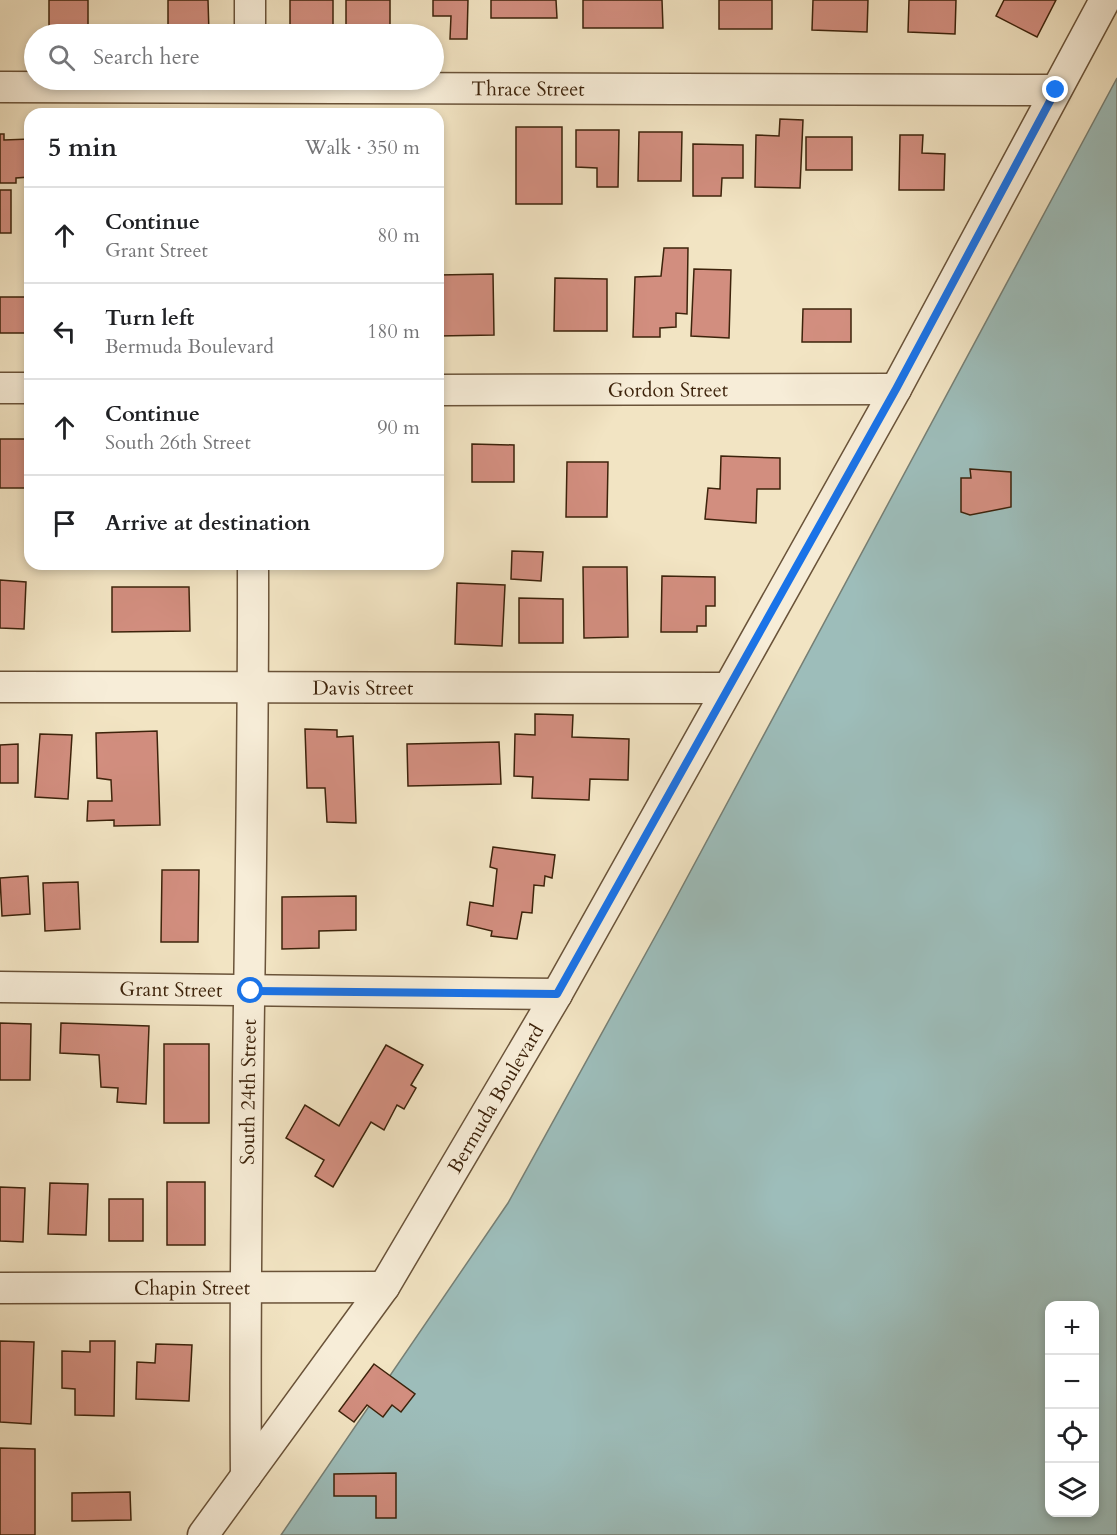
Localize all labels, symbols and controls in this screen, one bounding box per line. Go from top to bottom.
search box [24,24,444,90]
icon: search [45,41,78,74]
text: Search here [93,42,200,72]
street label: Thrace Street [471,75,585,103]
route end [1042,76,1068,102]
text: 5 min [48,130,117,165]
text: Walk · 350 m [305,134,420,161]
text: Continue [105,207,200,237]
icon: ahead [48,219,81,252]
text: 80 m [377,222,420,249]
text: Grant Street [105,237,208,264]
text: Turn left [105,303,194,333]
icon: left [48,315,81,348]
text: 180 m [367,318,420,345]
text: Bermuda Boulevard [105,333,274,360]
street label: Gordon Street [608,376,729,404]
text: Continue [105,399,200,429]
icon: ahead [48,411,81,444]
text: 90 m [377,414,420,441]
text: South 26th Street [105,429,251,456]
icon: arrive [48,507,81,540]
text: Arrive at destination [105,508,310,538]
street label: Davis Street [313,674,414,702]
street label: Grant Street [119,976,223,1004]
route start [237,977,263,1003]
street label: South 24th Street [234,1018,263,1165]
street label: Bermuda Boulevard [441,1019,550,1178]
street label: Chapin Street [134,1274,251,1302]
map controls [1045,1301,1099,1517]
button: + [1045,1301,1099,1355]
button: − [1045,1355,1099,1409]
button: locate [1045,1409,1099,1463]
button: layers [1045,1463,1099,1517]

